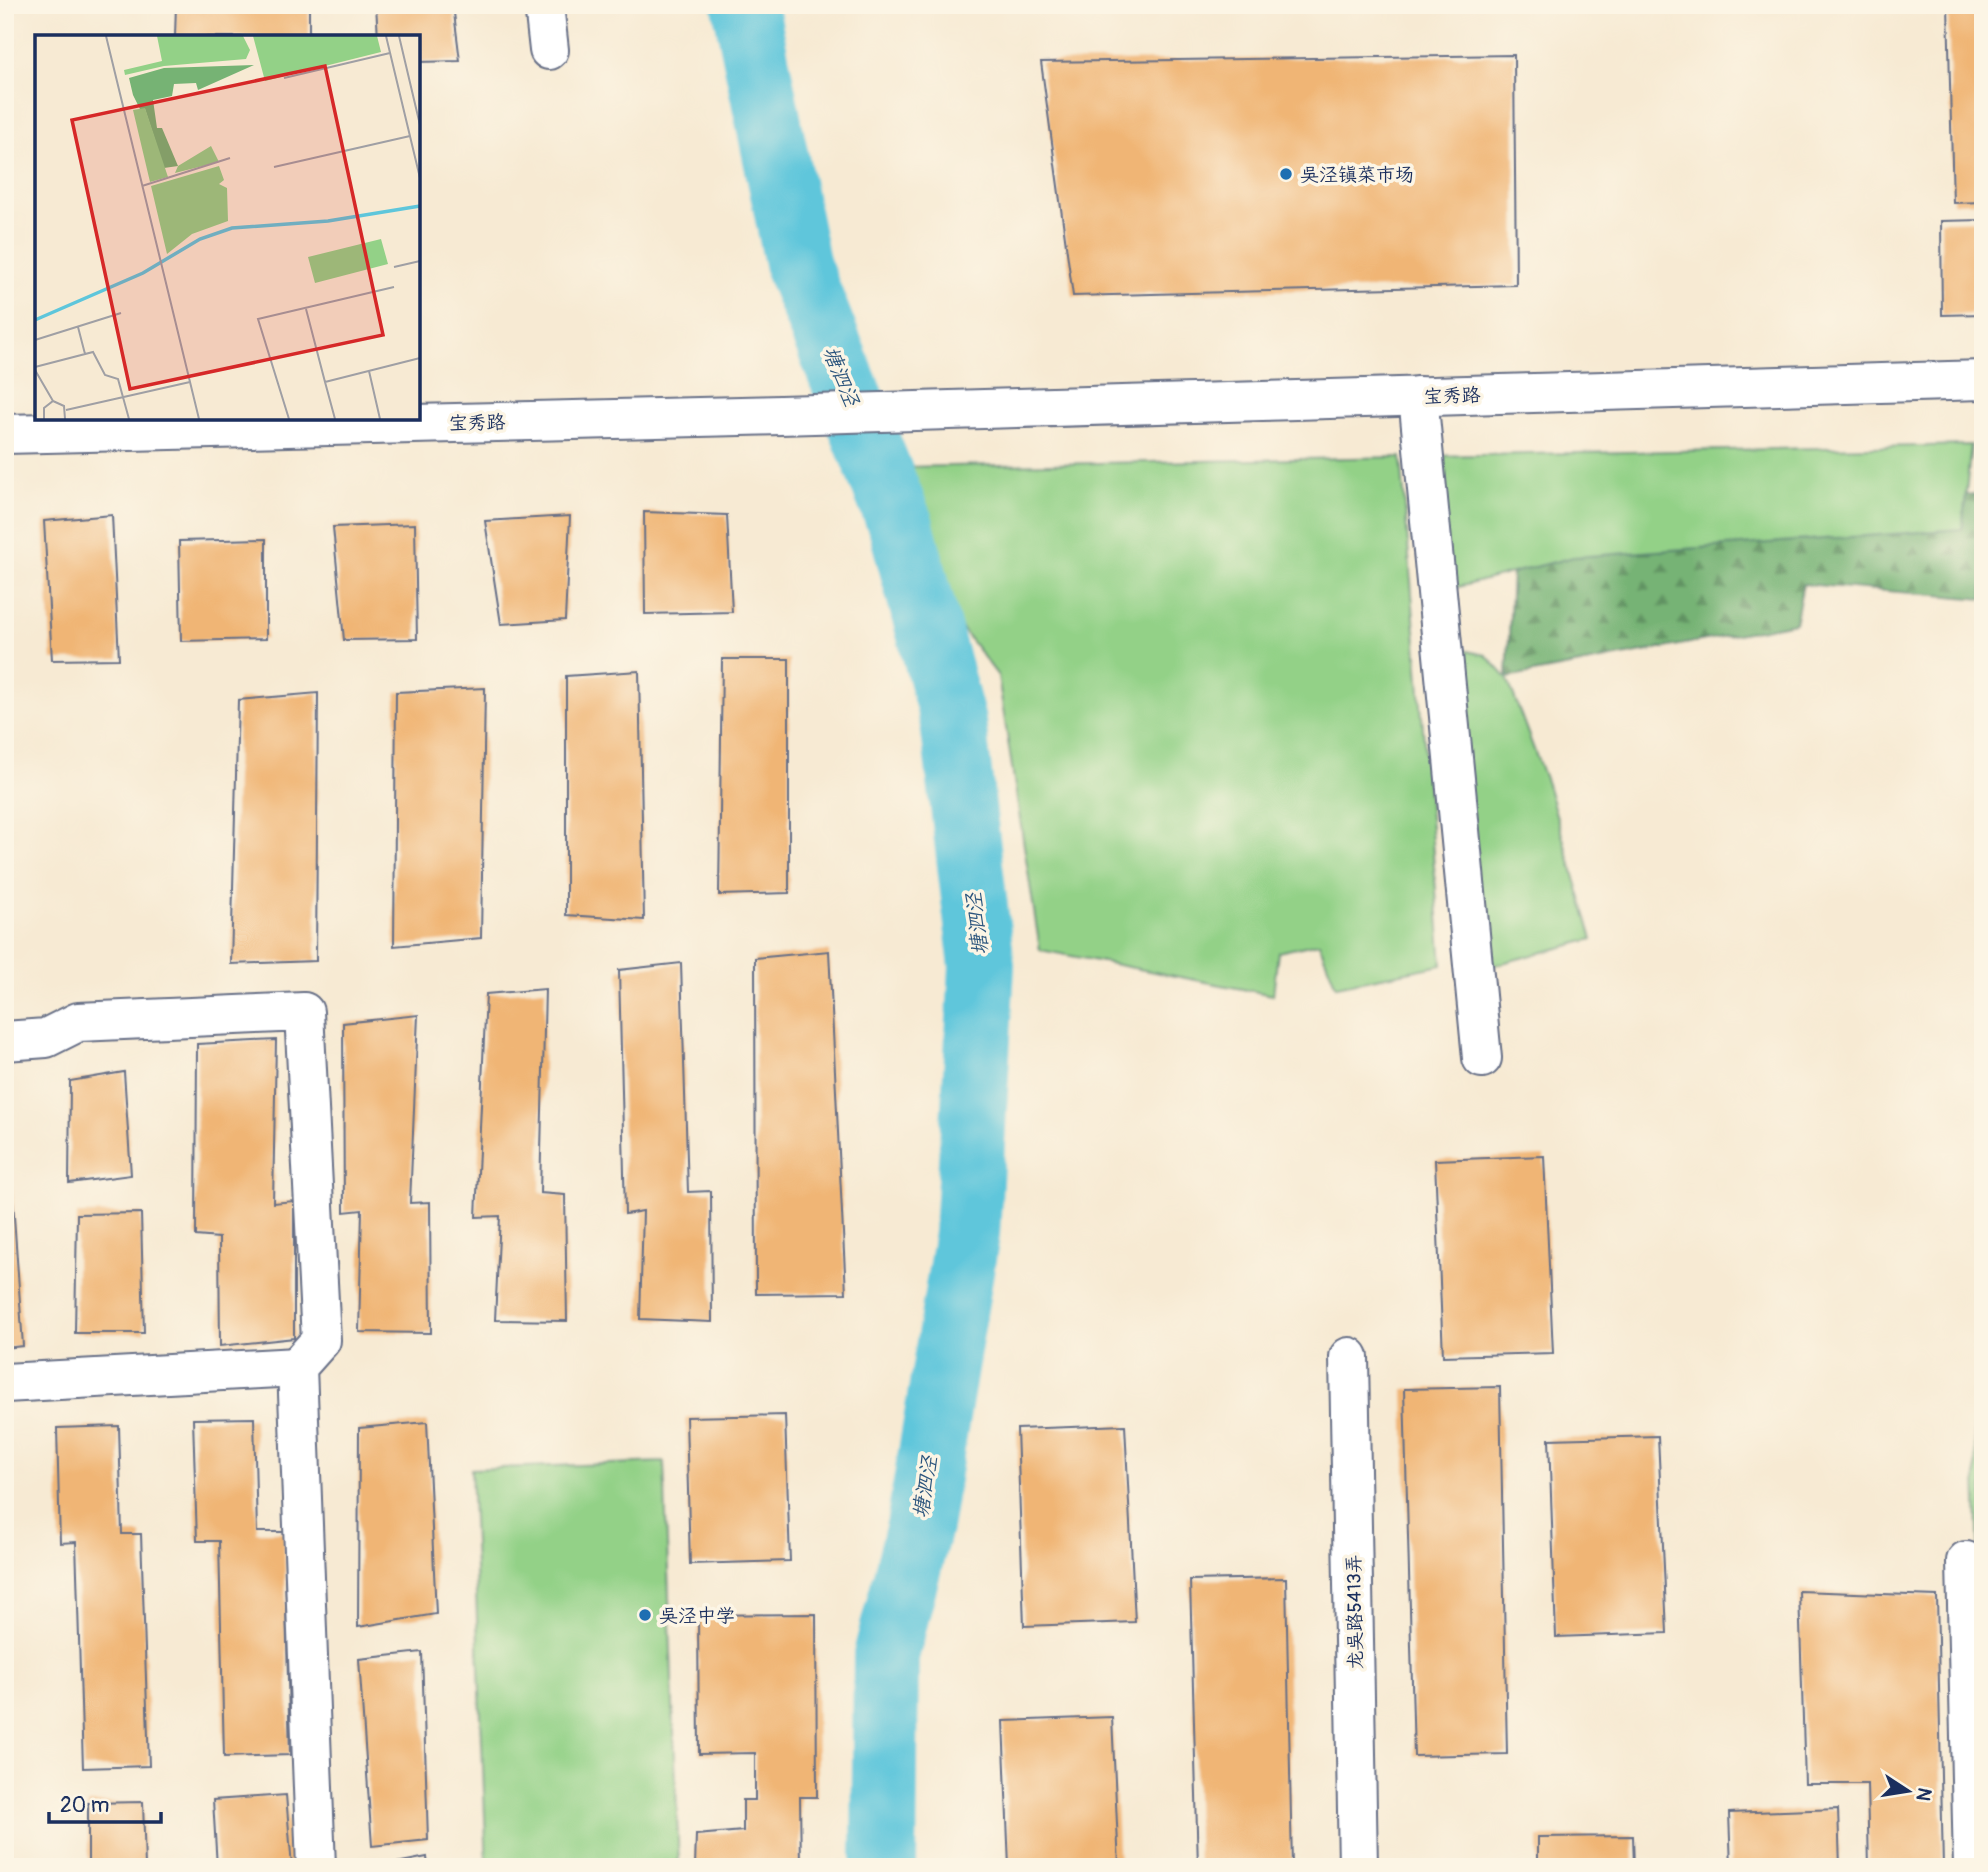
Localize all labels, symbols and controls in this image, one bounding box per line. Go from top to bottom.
inset map [35,35,420,420]
place label: 吴泾镇菜市场 [1300,163,1414,187]
marker: 吴泾镇菜市场 [1278,166,1294,182]
water label: 塘泗泾 [816,342,865,411]
street label: 宝秀路 [1423,383,1481,409]
street label: 宝秀路 [448,411,506,435]
water label: 塘泗泾 [960,890,995,957]
water label: 塘泗泾 [907,1453,944,1520]
street label: 龙吴路5413弄 [1342,1554,1368,1670]
place label: 吴泾中学 [659,1604,735,1628]
marker: 吴泾中学 [637,1607,653,1623]
north arrow [1872,1756,1942,1826]
scale bar [49,1781,161,1825]
text: N [1911,1786,1937,1803]
text: 20 m [60,1792,109,1819]

